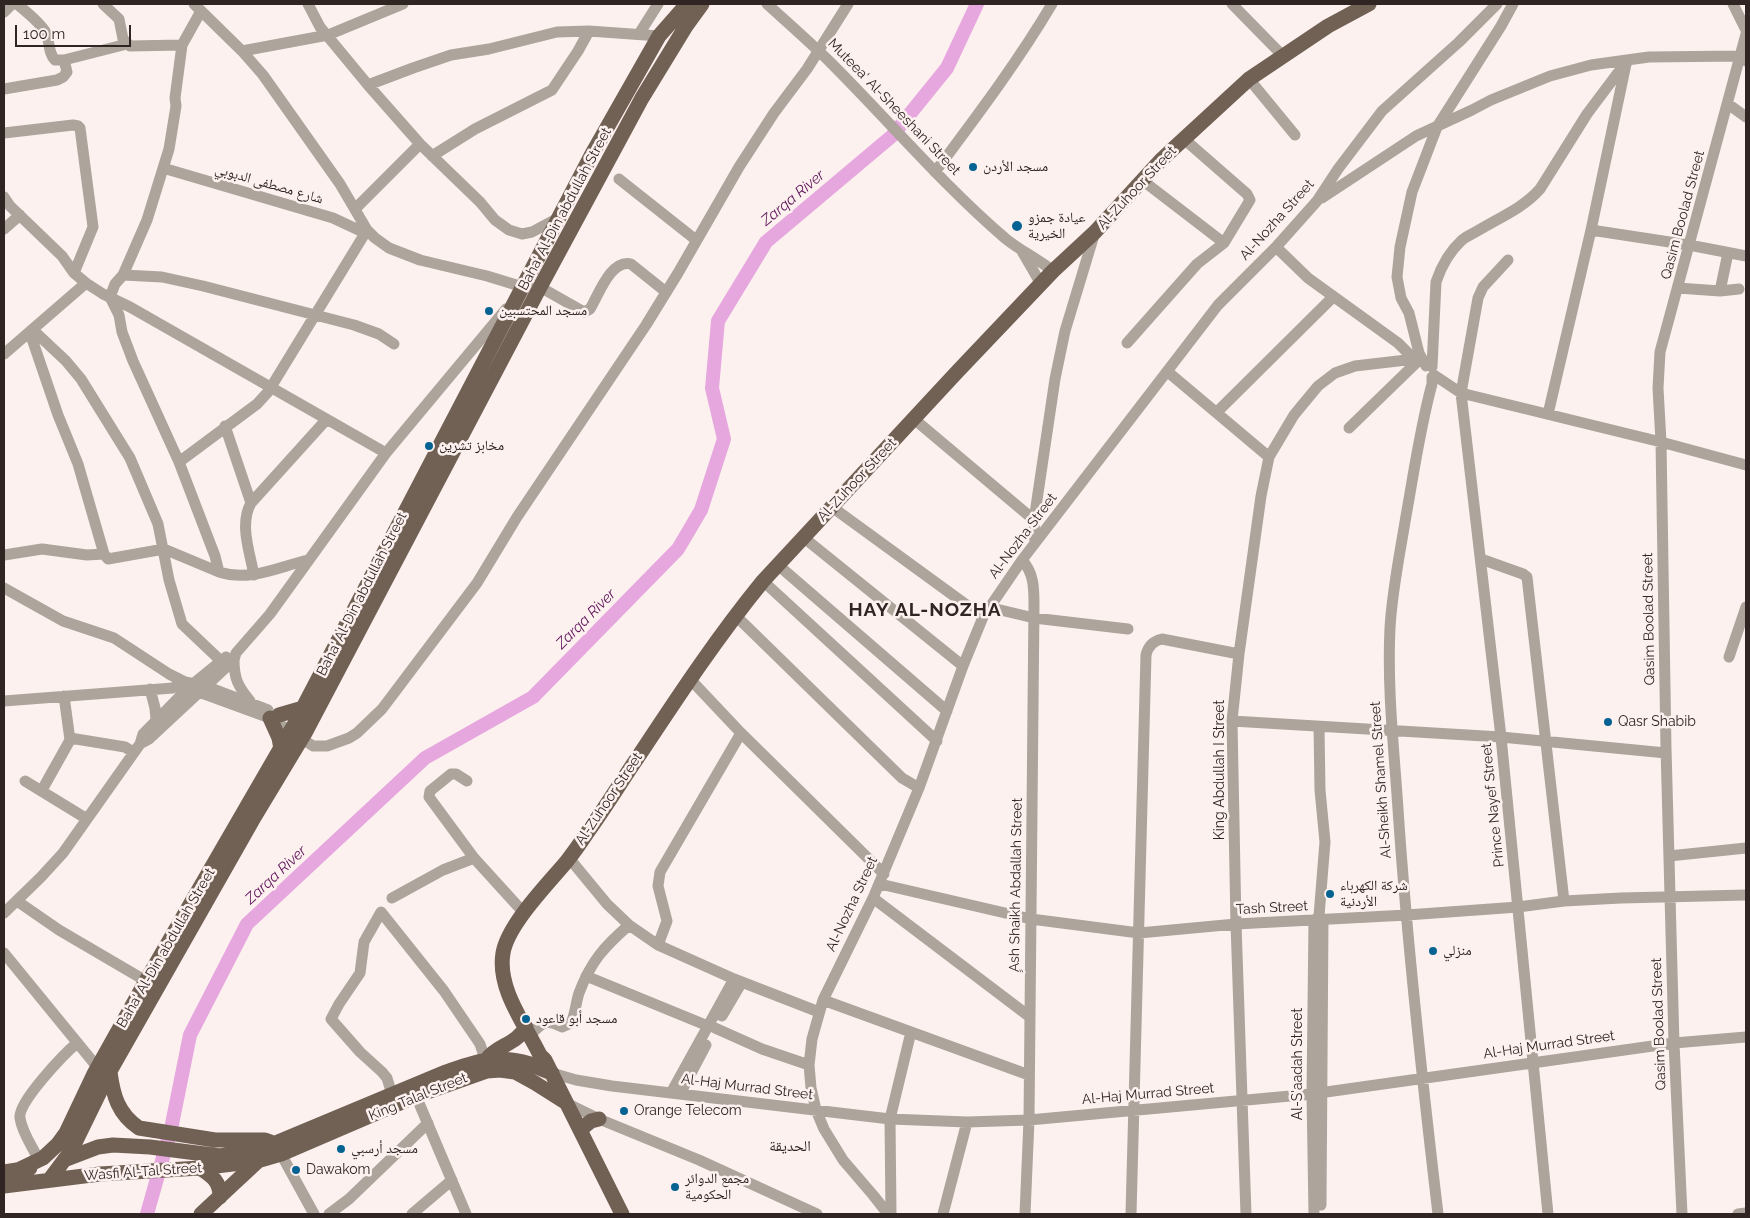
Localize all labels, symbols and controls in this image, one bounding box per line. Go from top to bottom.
scale bar [18,15,134,47]
text: 100 m [23,25,65,43]
street label: Muteea' Al-Sheeshani Street [824,35,964,179]
street label: Baha' Al-Din abdullah Street [515,125,615,293]
street label: Al-Zuhoor Street [1094,143,1180,233]
street label: Qasim Boolad Street [1658,149,1708,281]
place label: مسجد الأردن [983,159,1048,175]
street label: شارع مصطفى الدبوبي [213,161,325,207]
marker: مسجد الأردن [967,161,979,173]
water label: Zarqa River [758,166,828,230]
street label: Al-Nozha Street [1236,176,1318,264]
place label: عيادة جمزو الخيرية [1028,210,1086,242]
marker: عيادة جمزو الخيرية [1010,219,1024,233]
place label: مسجد المحتسبين [499,303,587,319]
marker: مسجد المحتسبين [483,305,495,317]
street label: Al-Zuhoor Street [814,435,900,525]
place label: مخابز تشرين [439,438,504,454]
marker: مخابز تشرين [423,440,435,452]
street label: Al-Nozha Street [985,490,1061,582]
street label: Baha' Al-Din abdullah Street [313,509,411,679]
street label: Qasim Boolad Street [1639,552,1659,686]
water label: Zarqa River [552,585,620,653]
district label: HAY AL-NOZHA [847,599,1003,621]
street label: King Abdullah I Street [1212,700,1228,840]
street label: Al-Sheikh Shamel Street [1367,701,1395,859]
place label: Qasr Shabib [1618,714,1696,730]
marker: Qasr Shabib [1602,716,1614,728]
street label: Prince Nayef Street [1478,742,1508,868]
street label: Al-Zuhoor Street [572,750,646,848]
street label: ِِAsh Shaikh Abdallah Street [1006,798,1026,972]
water label: Zarqa River [242,842,310,908]
street label: Al-Nozha Street [823,854,881,954]
street label: Baha' Al-Din abdullah Street [113,865,219,1031]
place label: شركة الكهرباء الأردنية [1340,878,1408,910]
marker: شركة الكهرباء الأردنية [1324,888,1336,900]
street label: Tash Street [1236,898,1308,918]
place label: منزلي [1443,943,1472,959]
marker: منزلي [1427,945,1439,957]
street label: Qasim Boolad Street [1648,957,1670,1091]
street label: Al-S'aadah Street [1290,1008,1306,1120]
place label: مسجد أبو قاعود [536,1011,617,1027]
marker: مسجد أبو قاعود [520,1013,532,1025]
street label: Al-Haj Murrad Street [1482,1027,1616,1063]
street label: King Talal Street [366,1070,470,1124]
street label: Al-Haj Murrad Street [680,1071,814,1103]
street label: Al-Haj Murrad Street [1081,1080,1215,1108]
place label: Orange Telecom [634,1103,742,1119]
marker: Orange Telecom [618,1105,630,1117]
district label: الحديقة [769,1137,811,1155]
place label: مسجد أرسبي [351,1141,418,1157]
marker: مسجد أرسبي [335,1143,347,1155]
street label: Wasfi Al-Tal Street [84,1160,202,1184]
place label: Dawakom [306,1162,370,1178]
marker: Dawakom [290,1164,302,1176]
place label: مجمع الدوائر الحكومية [685,1171,749,1204]
marker: مجمع الدوائر الحكومية [669,1181,681,1193]

